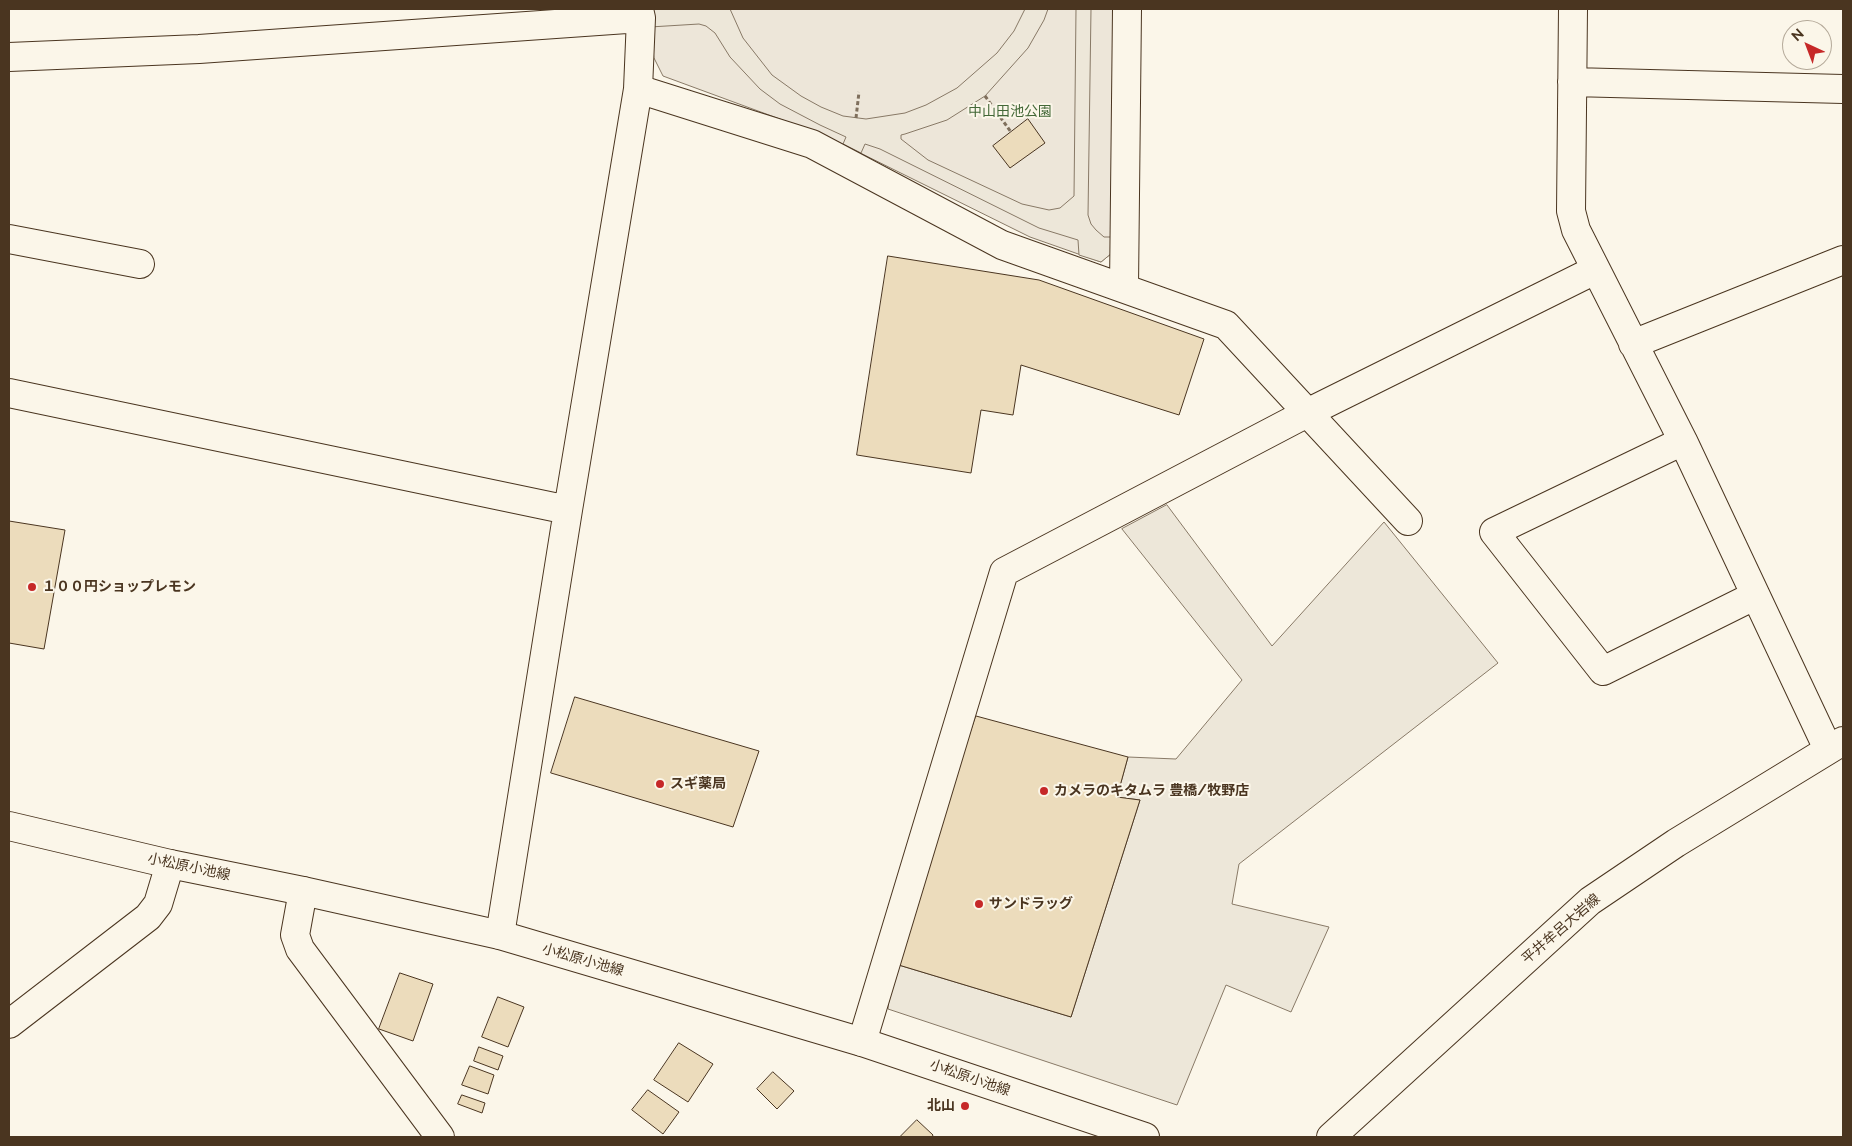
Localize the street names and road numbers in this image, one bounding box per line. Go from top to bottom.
street label: 小松原小池線 [146,850,232,884]
street label: 平井牟呂大岩線 [1519,891,1603,967]
street label: 小松原小池線 [540,940,626,980]
street label: 小松原小池線 [928,1056,1012,1100]

